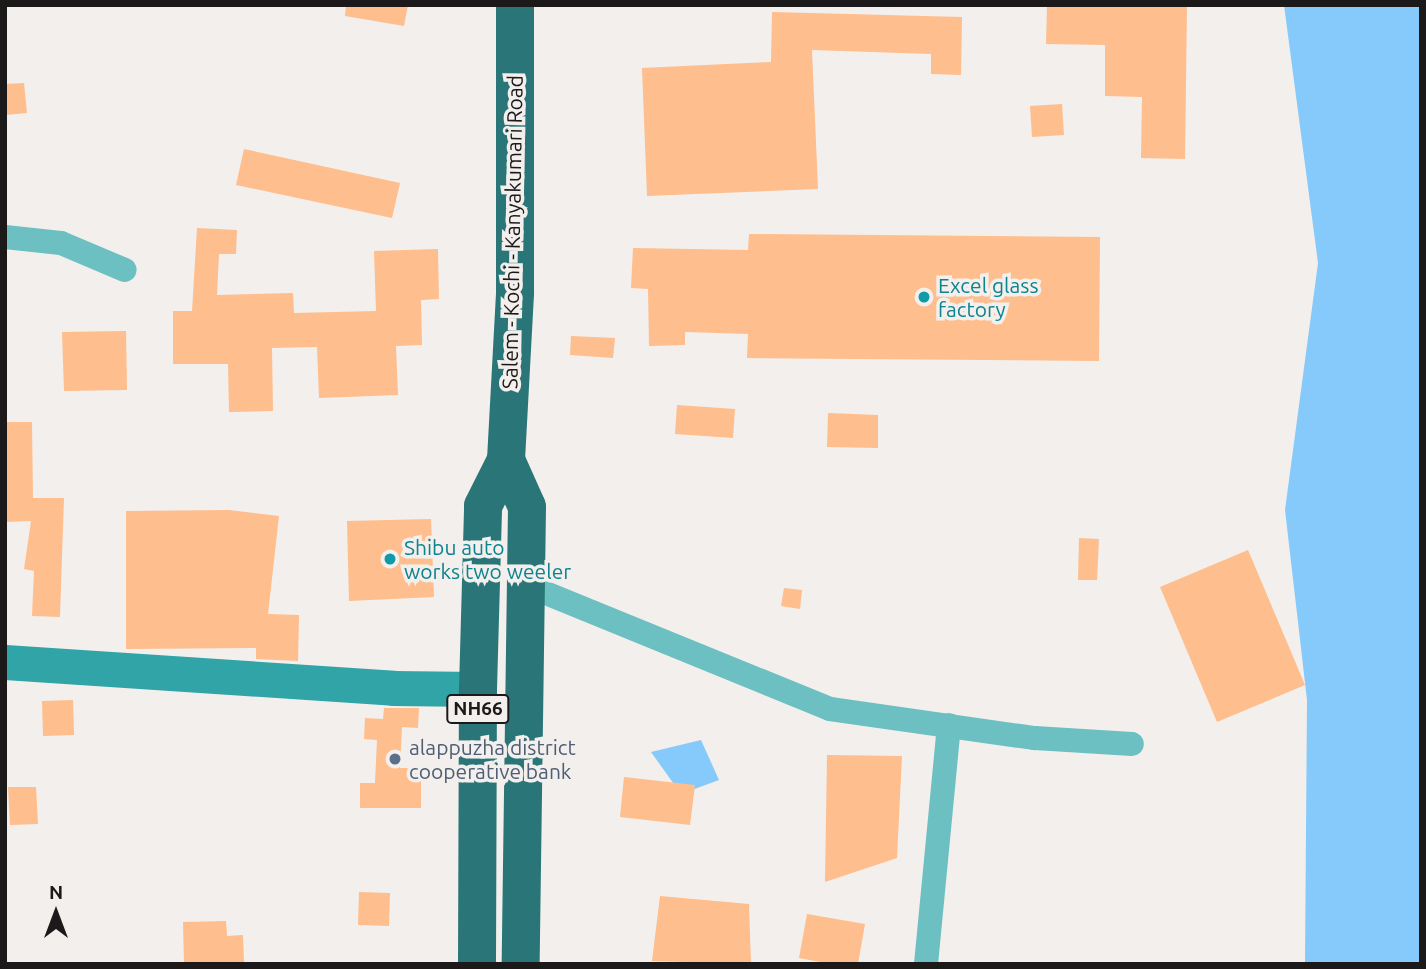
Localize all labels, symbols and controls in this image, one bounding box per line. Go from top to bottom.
street label: Salem - Kochi - Kanyakumari Road [497,75,527,389]
place label: Excel glass factory [938,272,1039,322]
marker: Excel glass factory [916,289,932,305]
place label: Shibu auto works two weeler [404,534,571,584]
marker: Shibu auto works two weeler [382,551,398,567]
road number: NH66 [445,694,511,724]
place label: alappuzha district cooperative bank [409,734,576,784]
marker: alappuzha district cooperative bank [387,751,403,767]
north arrow [21,878,91,948]
text: N [49,881,63,903]

